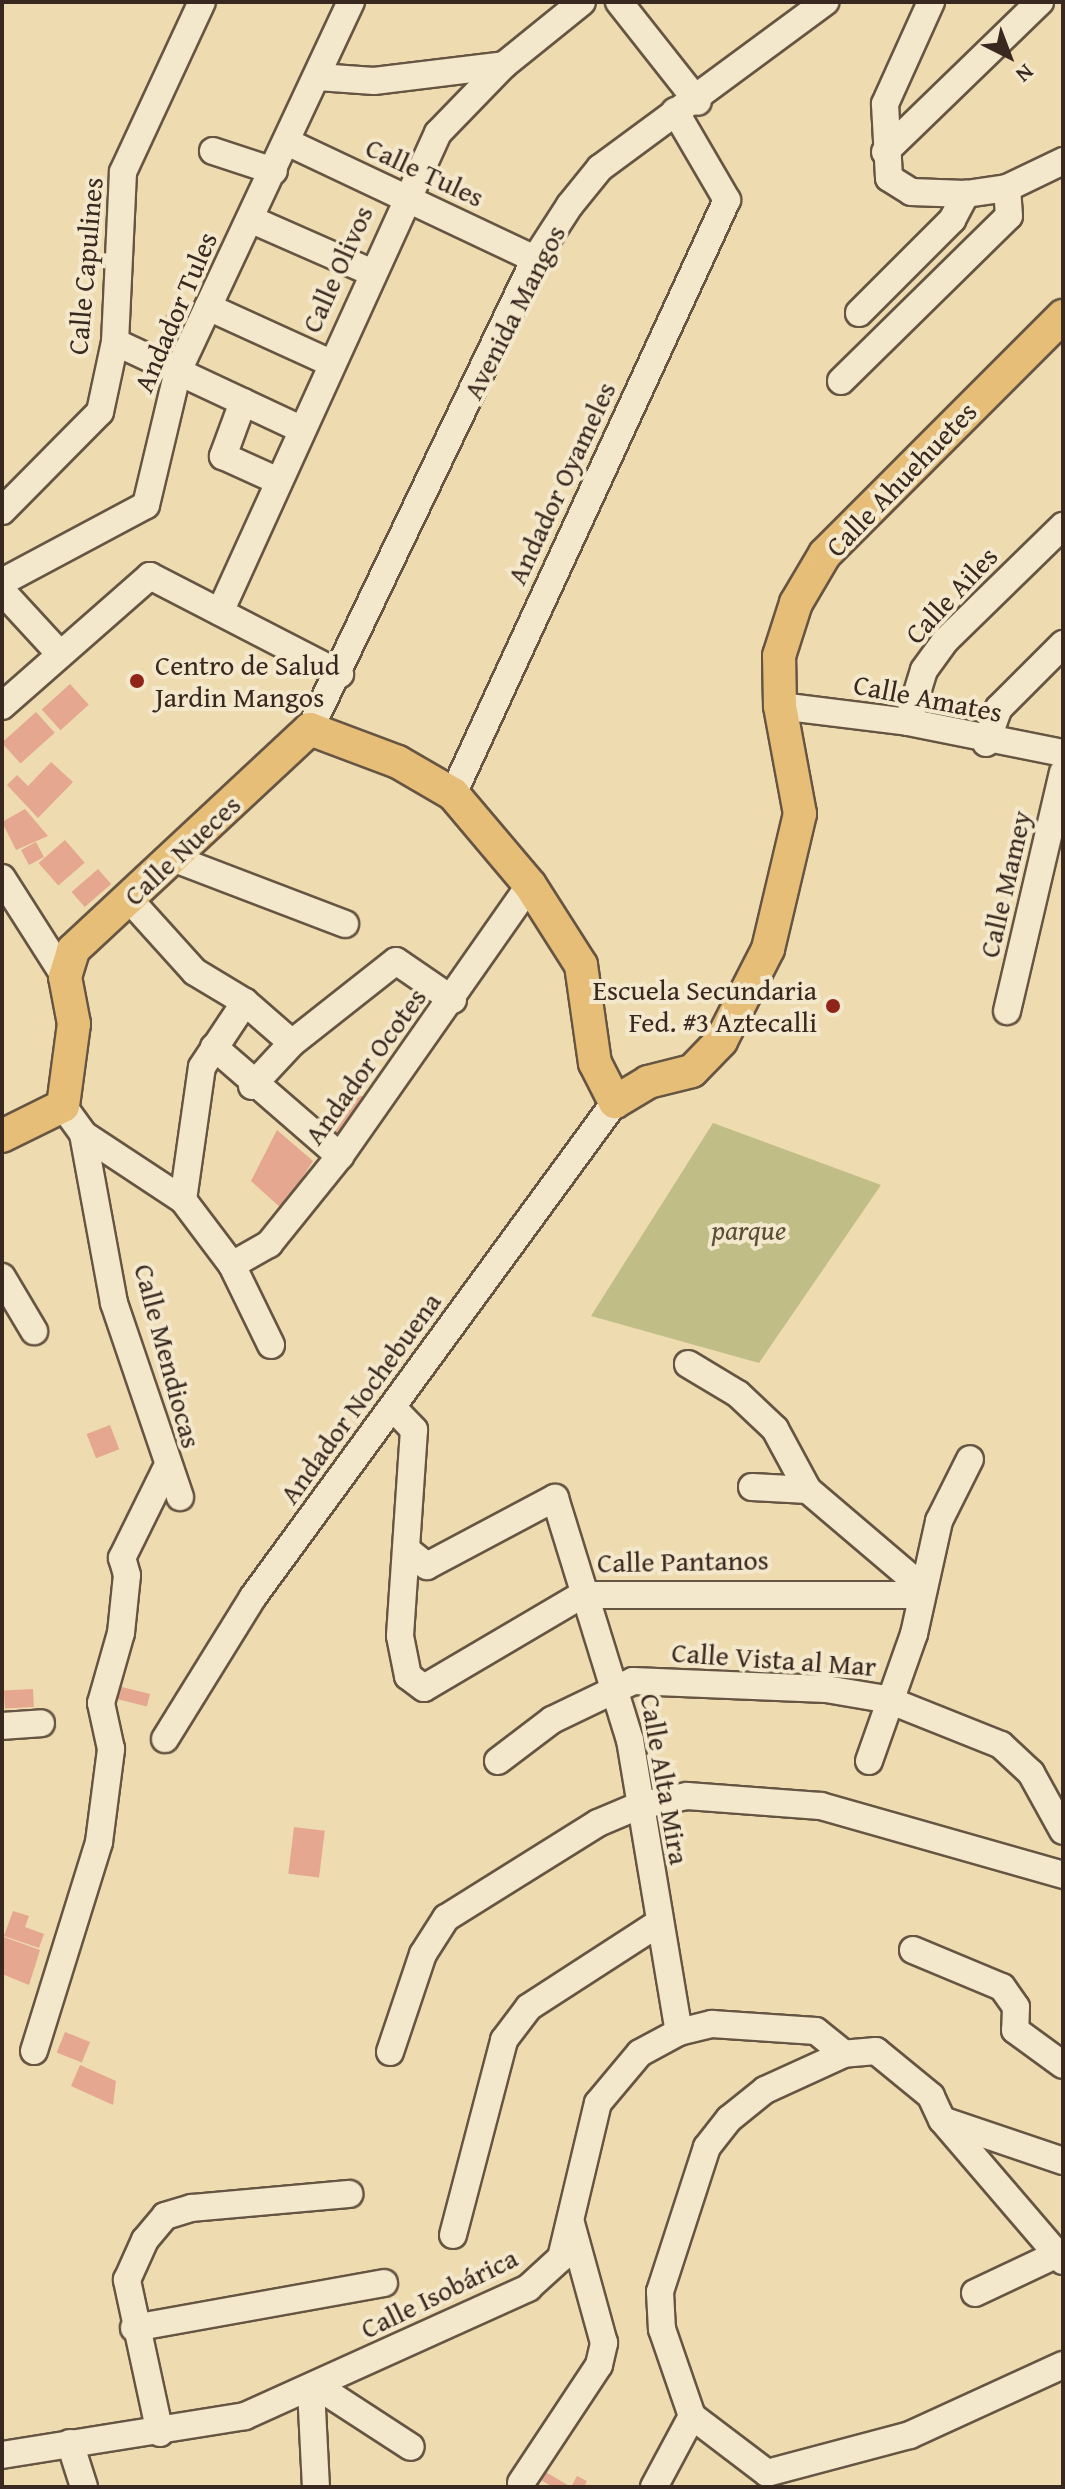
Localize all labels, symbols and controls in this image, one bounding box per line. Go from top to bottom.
north arrow [969,16,1049,96]
text: N [1009,57,1041,91]
street label: Calle Tules [361,130,489,214]
street label: Calle Capulines [61,176,109,356]
street label: Calle Olivos [294,201,380,337]
street label: Avenida Mangos [456,219,572,405]
street label: Andador Tules [126,227,224,397]
street label: Andador Oyameles [499,376,623,590]
street label: Calle Ahuehuetes [819,394,983,564]
street label: Calle Ailes [898,540,1004,650]
place label: Centro de Salud Jardin Mangos [155,648,340,714]
street label: Calle Amates [851,667,1005,729]
marker: Centro de Salud Jardin Mangos [126,670,148,692]
street label: Calle Nueces [117,788,247,912]
street label: Calle Mamey [972,807,1038,961]
place label: Escuela Secundaria Fed. #3 Aztecalli [593,973,817,1039]
street label: Andador Ocotes [297,981,433,1151]
marker: Escuela Secundaria Fed. #3 Aztecalli [824,997,842,1015]
park label: parque [712,1213,786,1247]
street label: Calle Mendiocas [127,1260,209,1452]
street label: Andador Nochebuena [272,1286,448,1510]
street label: Calle Pantanos [597,1543,769,1579]
street label: Calle Vista al Mar [671,1635,877,1683]
street label: Calle Alta Mira [633,1691,697,1867]
street label: Calle Isobárica [355,2241,523,2345]

